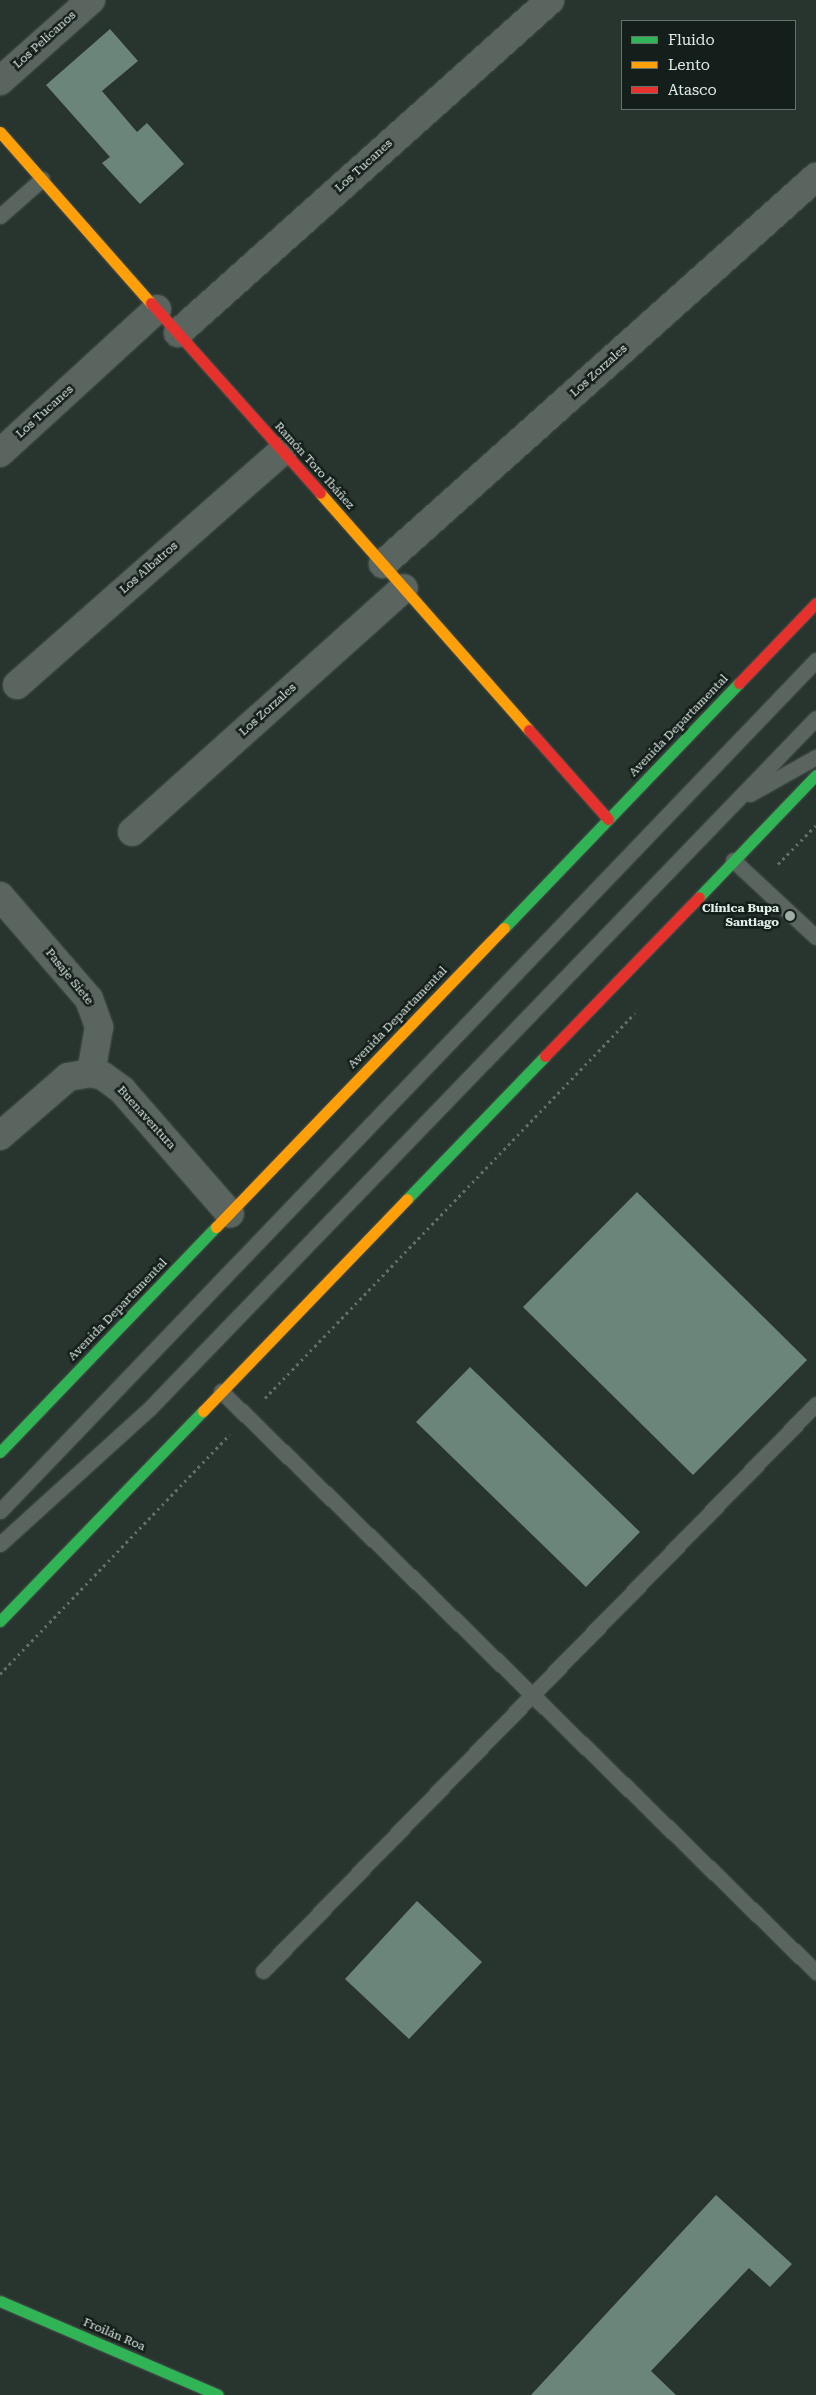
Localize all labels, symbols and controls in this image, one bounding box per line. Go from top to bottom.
street label: Los Pelícanos [11,8,79,72]
legend [621,20,796,110]
text: Fluido [668,31,715,49]
text: Lento [668,56,710,74]
text: Atasco [668,81,717,99]
street label: Los Tucanes [332,136,396,196]
street label: Los Zorzales [568,342,630,400]
street label: Los Tucanes [13,382,77,442]
street label: Ramón Toro Ibáñez [271,420,357,512]
street label: Los Albatros [117,539,181,597]
street label: Avenida Departamental [627,672,731,780]
street label: Los Zorzales [237,681,299,739]
place label: Clínica Bupa Santiago [702,902,779,930]
marker: Clínica Bupa Santiago [783,909,797,923]
street label: Pasaje Siete [42,946,96,1008]
street label: Avenida Departamental [346,964,450,1072]
street label: Buenaventura [114,1083,178,1153]
street label: Avenida Departamental [66,1256,170,1364]
street label: Froilán Roa [81,2315,147,2355]

